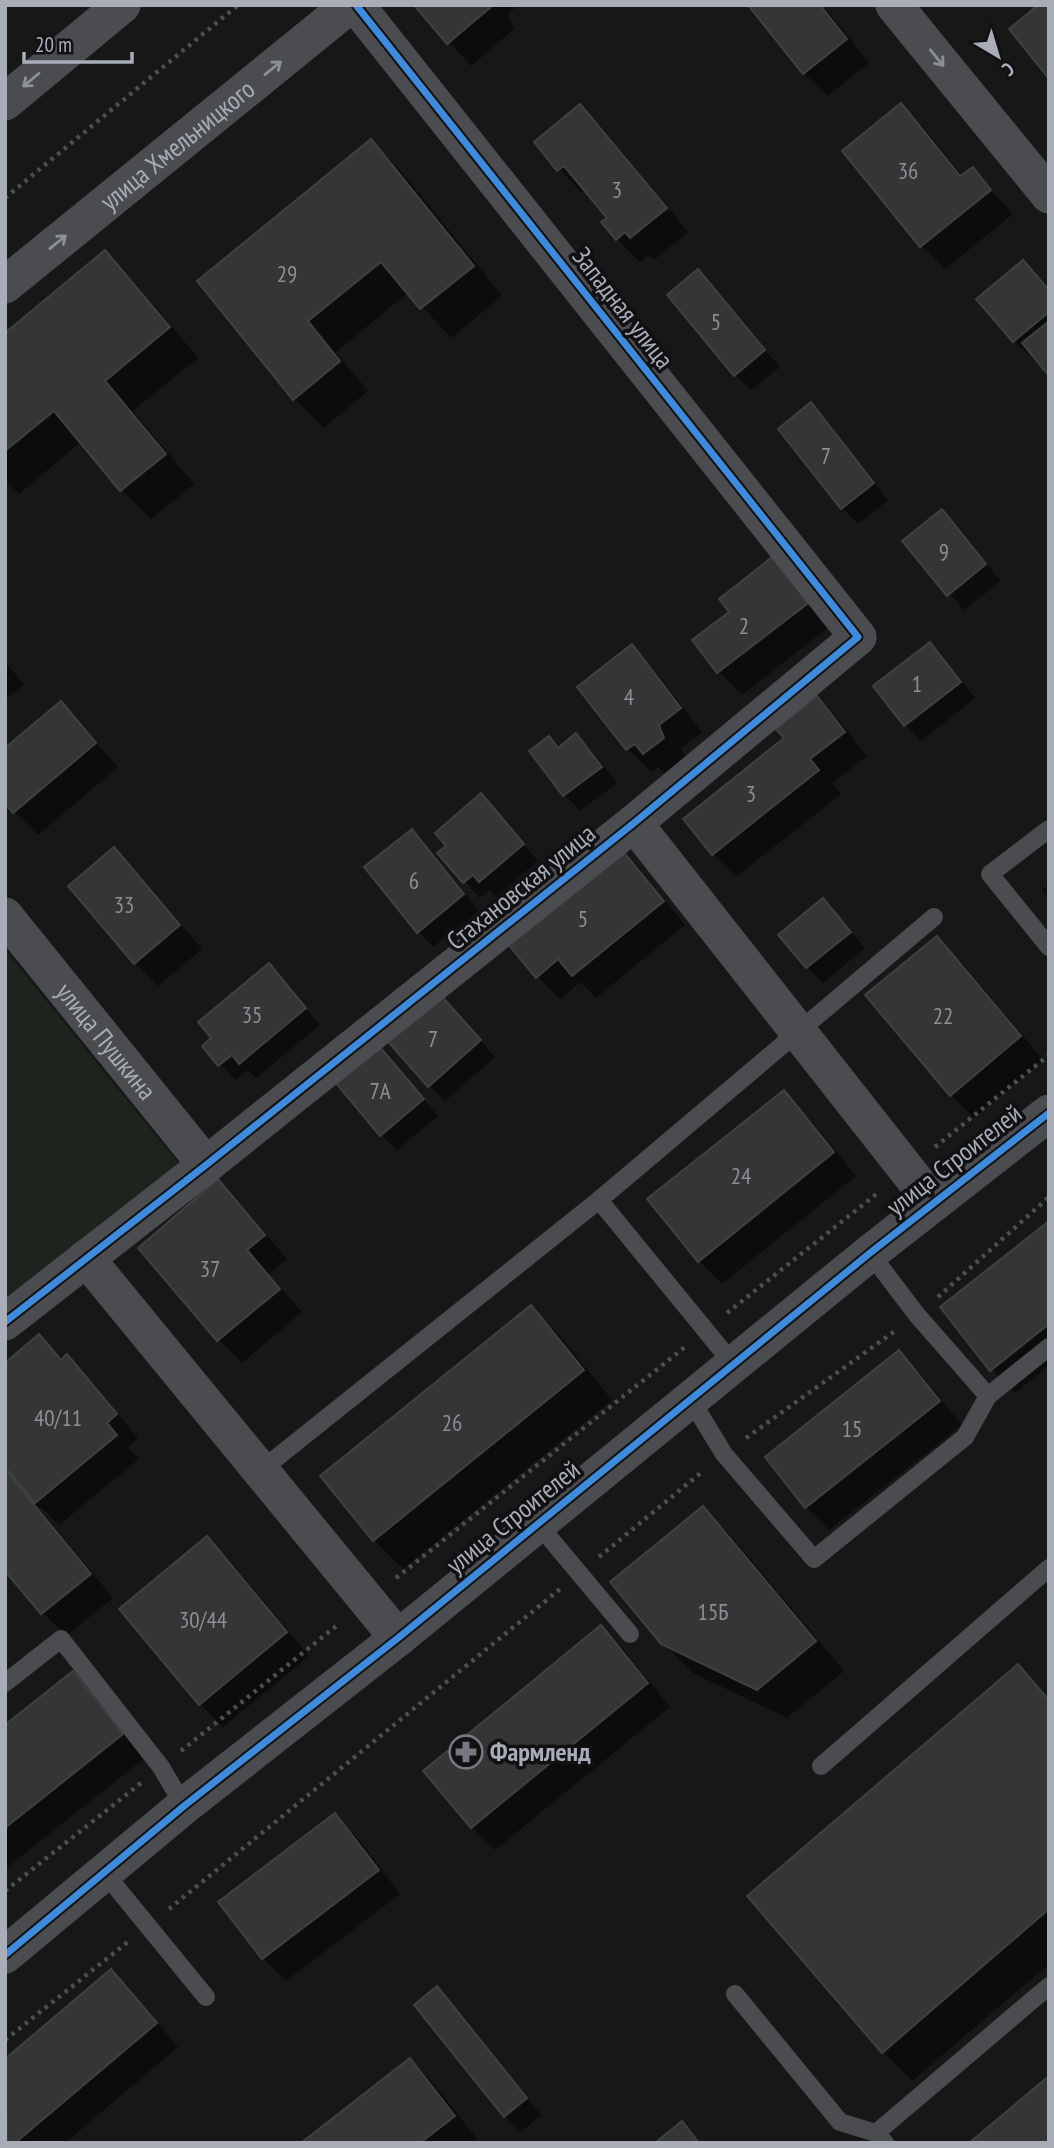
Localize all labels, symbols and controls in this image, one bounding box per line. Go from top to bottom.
scale bar [24,21,133,65]
north arrow [963,21,1033,91]
text: 20 m [35,31,72,58]
one-way arrow [929,49,945,67]
text: С [997,57,1019,82]
one-way arrow [263,60,281,76]
one-way arrow [23,72,41,88]
street label: улица Хмельницкого [93,72,261,217]
house number: 36 [898,156,918,185]
house number: 3 [612,175,622,204]
one-way arrow [49,234,67,250]
street label: Западная улица [566,240,681,375]
house number: 29 [277,259,297,288]
house number: 5 [711,307,721,336]
house number: 7 [821,441,831,470]
house number: 9 [939,537,949,566]
house number: 2 [739,611,749,640]
house number: 1 [912,669,922,698]
house number: 4 [624,682,634,711]
house number: 3 [746,779,756,808]
street label: Стахановская улица [440,817,602,957]
house number: 6 [409,866,419,895]
house number: 33 [114,890,134,919]
house number: 5 [578,904,588,933]
street label: улица Пушкина [49,976,164,1106]
house number: 35 [242,1000,262,1029]
house number: 22 [933,1001,953,1030]
house number: 7 [428,1024,438,1053]
house number: 7А [369,1076,391,1105]
street label: улица Строителей [879,1096,1028,1223]
house number: 24 [731,1161,751,1190]
house number: 37 [200,1254,220,1283]
house number: 40/11 [34,1403,82,1432]
house number: 26 [442,1408,462,1437]
house number: 15 [842,1414,862,1443]
street label: улица Строителей [439,1453,586,1581]
house number: 15Б [698,1597,728,1626]
house number: 30/44 [179,1605,227,1634]
pharmacy icon: Фармленд [447,1733,485,1771]
place label: Фармленд [490,1735,591,1768]

